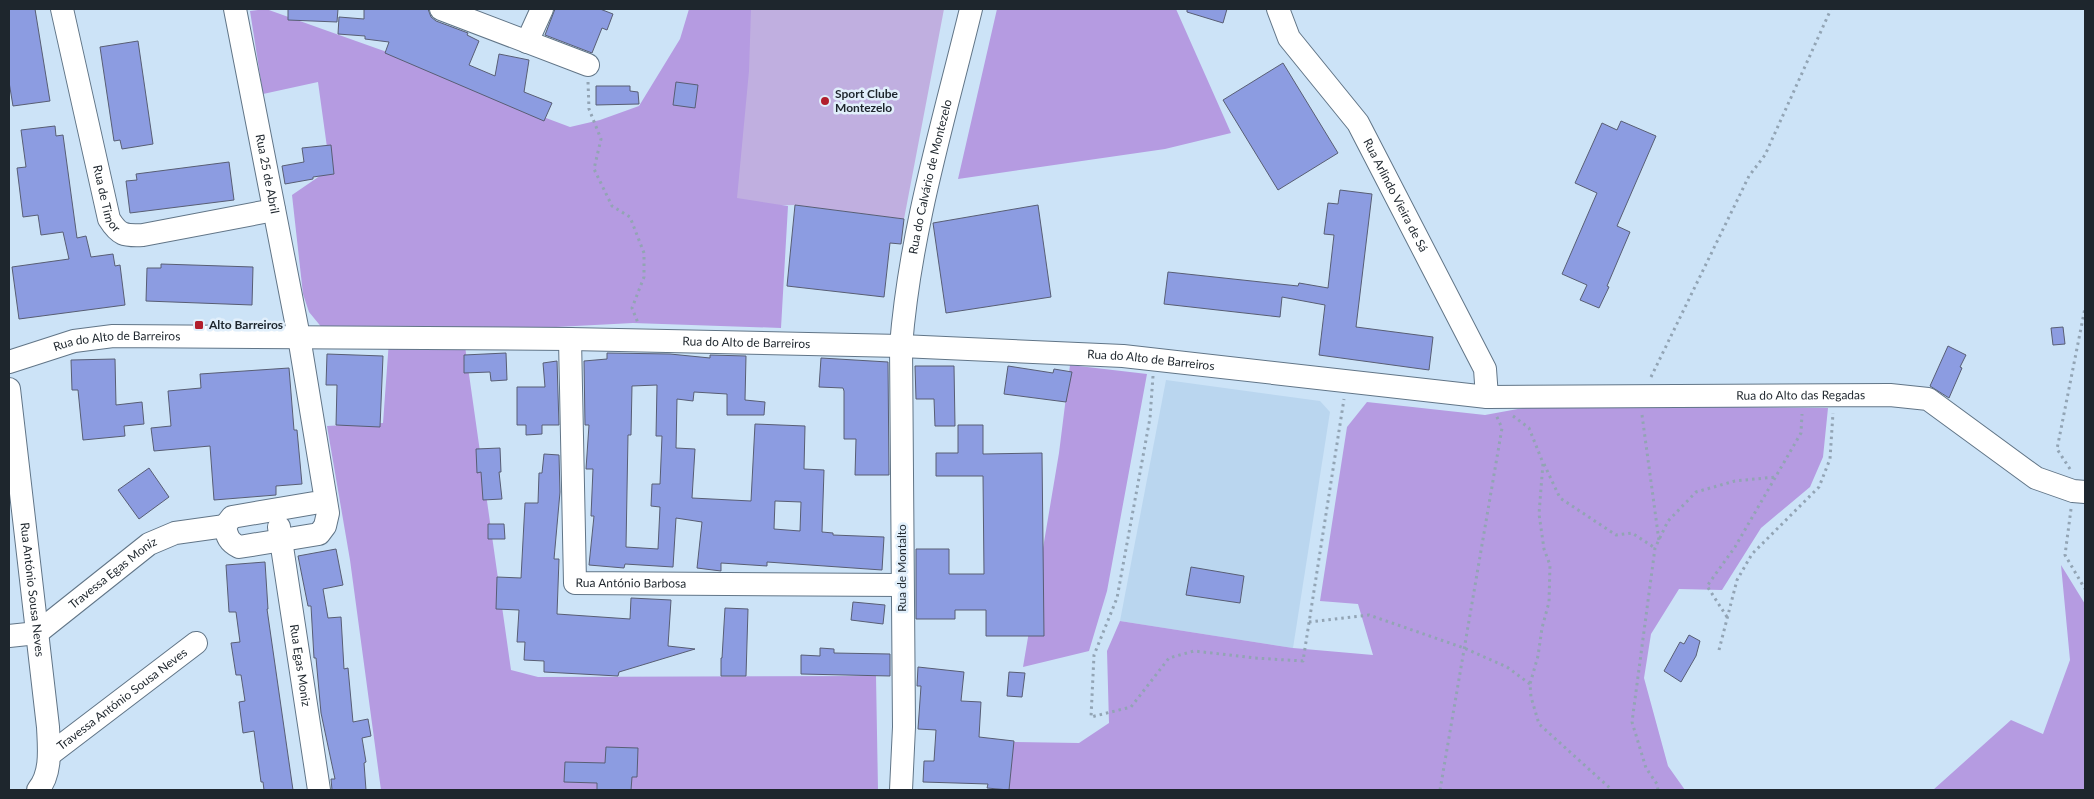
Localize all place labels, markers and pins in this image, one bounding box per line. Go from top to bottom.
place label: Sport Clube Montezelo [835,86,899,115]
marker: Sport Clube Montezelo [819,95,831,107]
place label: Alto Barreiros [208,317,283,332]
marker: Alto Barreiros [193,319,205,331]

